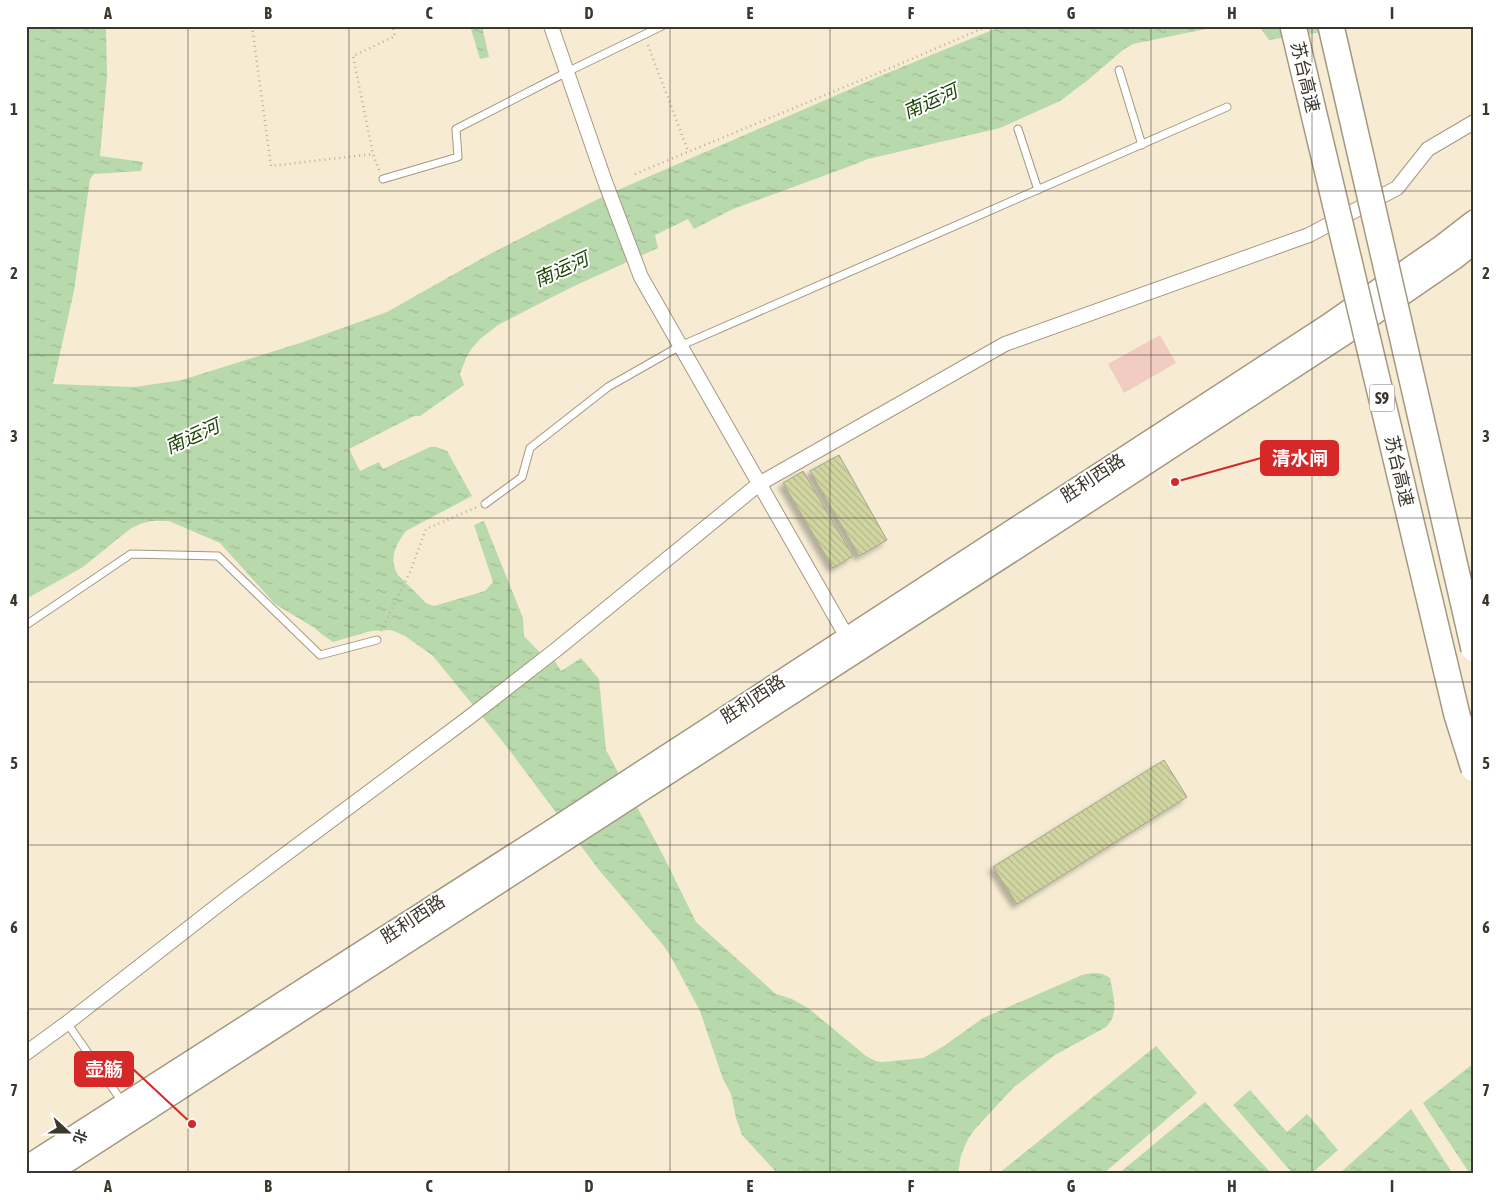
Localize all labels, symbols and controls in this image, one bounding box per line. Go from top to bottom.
text: A [103,4,112,22]
text: B [264,4,272,22]
text: C [425,4,433,22]
text: D [585,4,594,22]
text: E [747,4,754,22]
text: F [908,4,915,22]
text: G [1067,4,1076,22]
text: H [1227,4,1237,22]
text: I [1390,4,1394,22]
street label: 苏台高速 [1287,39,1324,114]
water label: 南运河 [899,78,964,123]
text: 1 [10,100,18,118]
text: 1 [1482,100,1490,118]
water label: 南运河 [530,246,595,291]
text: 2 [10,264,18,282]
text: 2 [1482,264,1490,282]
road number: S9 [1370,384,1394,412]
water label: 南运河 [161,413,226,458]
text: 3 [10,427,18,445]
text: 3 [1482,427,1490,445]
street label: 苏台高速 [1381,433,1418,508]
callout: 清水闸 [1261,441,1338,475]
text: 清水闸 [1271,447,1329,469]
street label: 胜利西路 [1057,449,1129,506]
text: 4 [9,591,18,609]
text: 4 [1481,591,1490,609]
street label: 胜利西路 [717,670,789,727]
text: 5 [10,754,18,772]
text: 5 [1482,754,1490,772]
street label: 胜利西路 [377,890,449,947]
text: 6 [10,918,18,936]
text: 6 [1482,918,1490,936]
callout: 壶觞 [75,1052,133,1086]
text: 壶觞 [85,1058,123,1080]
text: 7 [10,1081,18,1099]
text: 7 [1482,1081,1490,1099]
north arrow [42,1108,92,1158]
text: 北 [70,1127,90,1146]
text: A [103,1177,112,1195]
text: B [264,1177,272,1195]
text: C [425,1177,433,1195]
text: D [585,1177,594,1195]
text: E [747,1177,754,1195]
text: F [908,1177,915,1195]
text: G [1067,1177,1076,1195]
text: H [1227,1177,1237,1195]
text: I [1390,1177,1394,1195]

